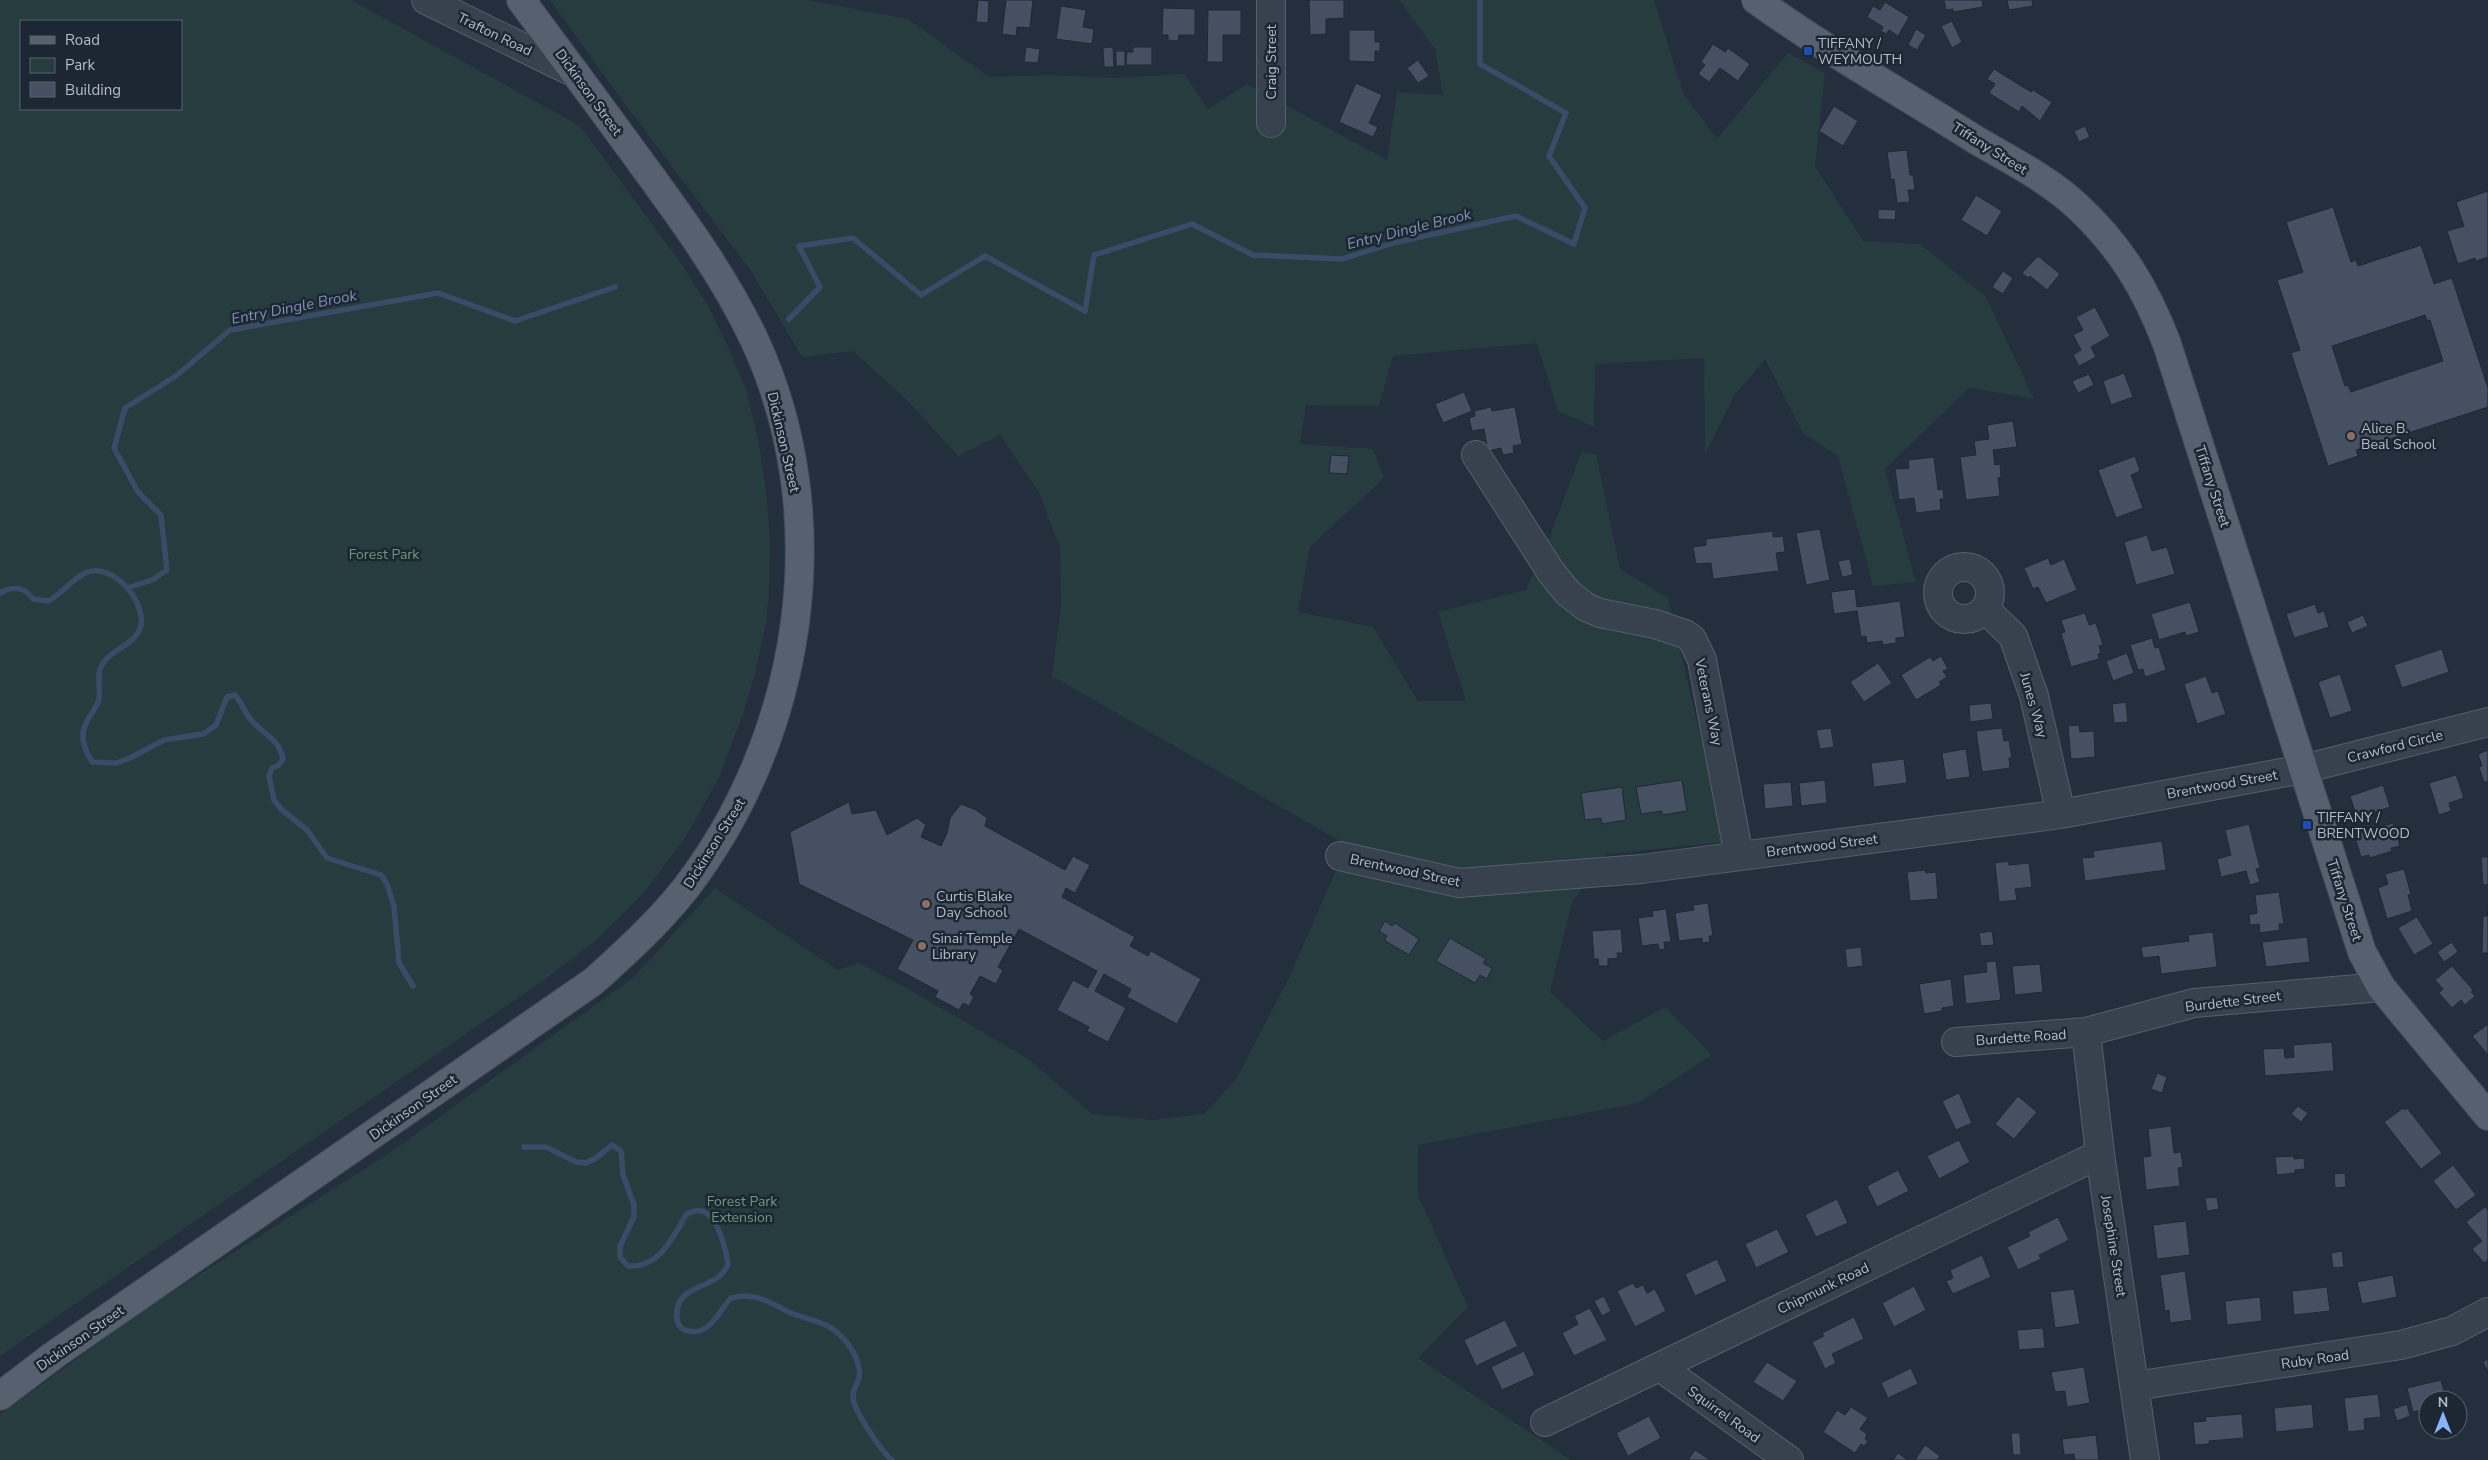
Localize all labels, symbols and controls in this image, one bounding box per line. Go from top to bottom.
street label: Trafton Road [454,8,535,61]
legend [20,20,182,110]
street label: Craig Street [1262,24,1281,100]
text: Road [65,30,100,50]
place label: TIFFANY / WEYMOUTH [1818,34,1902,69]
street label: Dickinson Street [551,45,626,139]
marker: TIFFANY / WEYMOUTH [1802,45,1814,57]
text: Park [65,55,95,75]
text: Building [65,80,121,100]
street label: Tiffany Street [1949,118,2031,179]
water label: Entry Dingle Brook [1345,204,1474,254]
water label: Entry Dingle Brook [229,285,359,329]
street label: Dickinson Street [763,390,804,494]
place label: Alice B. Beal School [2361,419,2437,454]
marker: Alice B. Beal School [2345,430,2357,442]
street label: Tiffany Street [2190,443,2235,530]
park label: Forest Park [349,545,420,564]
street label: Veterans Way [1690,656,1727,748]
street label: Junes Way [2015,669,2052,741]
street label: Crawford Circle [2345,725,2445,768]
street label: Brentwood Street [2165,765,2279,804]
street label: Dickinson Street [679,795,750,892]
place label: TIFFANY / BRENTWOOD [2317,808,2410,843]
marker: TIFFANY / BRENTWOOD [2301,819,2313,831]
street label: Brentwood Street [1765,829,1879,862]
street label: Brentwood Street [1348,850,1462,891]
street label: Tiffany Street [2322,857,2367,944]
place label: Curtis Blake Day School [936,887,1012,922]
marker: Curtis Blake Day School [920,898,932,910]
place label: Sinai Temple Library [932,929,1013,964]
marker: Sinai Temple Library [916,940,928,952]
street label: Burdette Street [2184,986,2282,1017]
street label: Burdette Road [1975,1025,2067,1050]
street label: Dickinson Street [366,1070,461,1145]
park label: Forest Park Extension [707,1192,778,1227]
street label: Josephine Street [2096,1193,2131,1299]
street label: Chipmunk Road [1774,1258,1872,1319]
street label: Dickinson Street [33,1301,128,1376]
street label: Ruby Road [2280,1345,2350,1374]
street label: Squirrel Road [1684,1382,1764,1447]
north arrow [2418,1390,2468,1440]
text: N [2438,1393,2448,1412]

